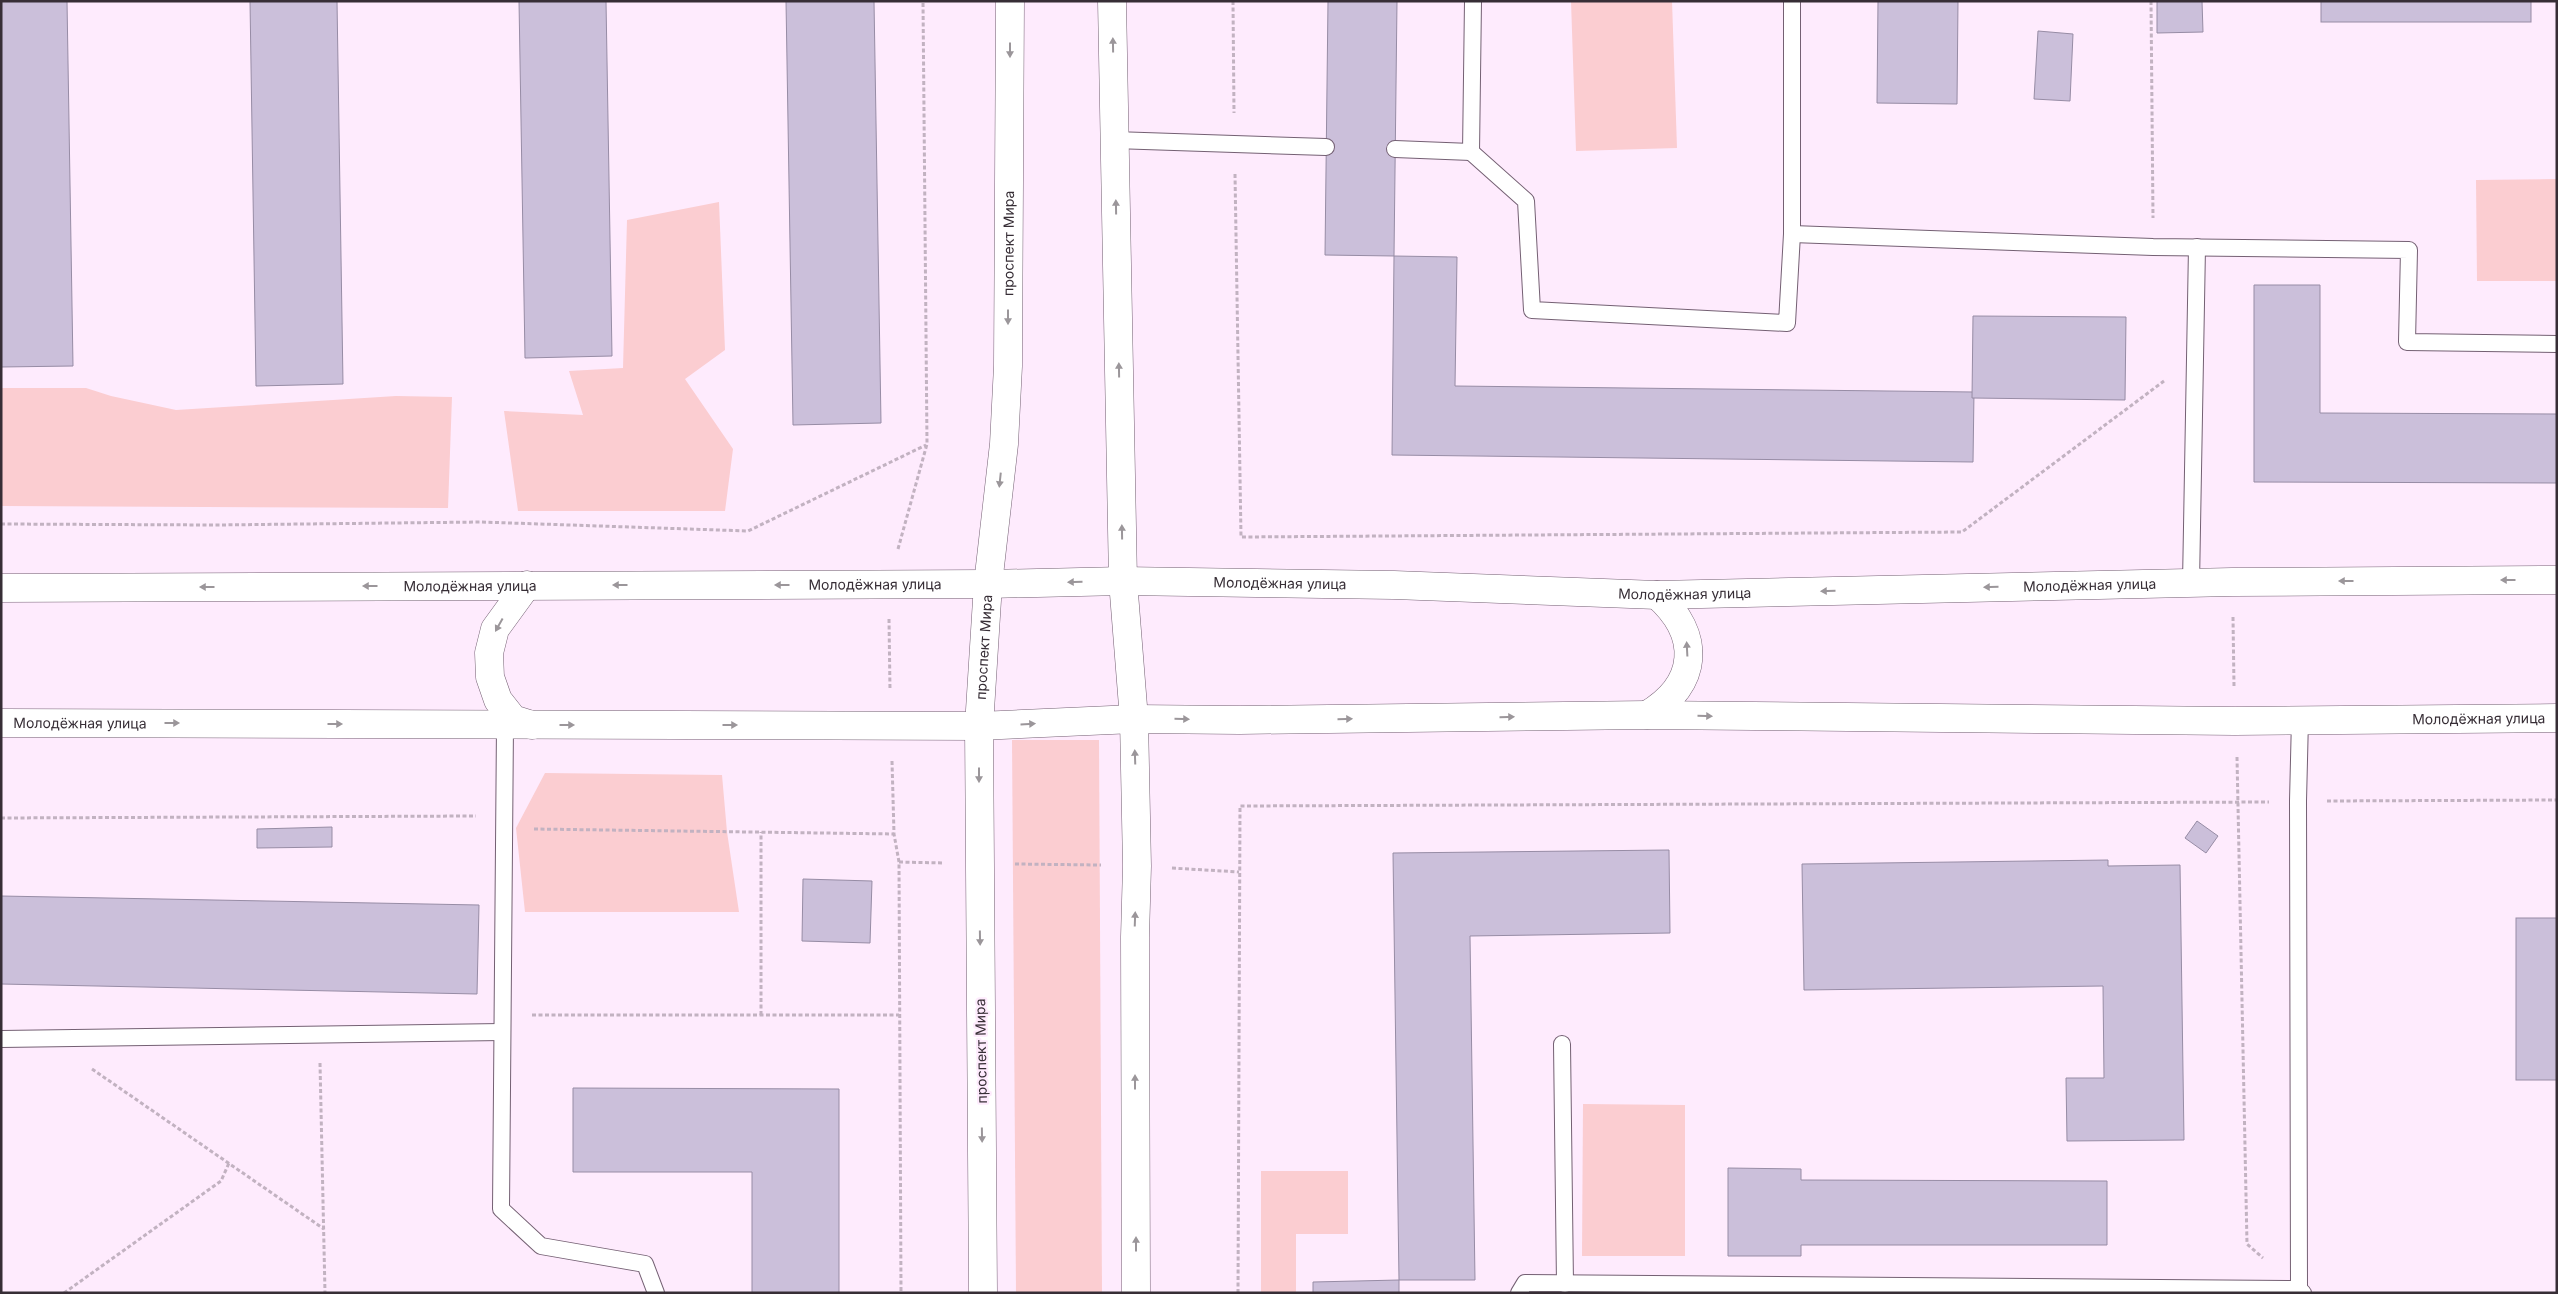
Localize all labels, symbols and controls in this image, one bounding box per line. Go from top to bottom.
one-way arrow [1108,37,1116,53]
one-way arrow [1006,42,1014,58]
street label: проспект Мира [999,191,1017,296]
one-way arrow [1112,199,1120,215]
one-way arrow [1004,310,1012,326]
one-way arrow [1115,362,1123,378]
one-way arrow [996,472,1004,488]
one-way arrow [1118,524,1126,540]
street label: Молодёжная улица [1213,573,1347,592]
street label: Молодёжная улица [808,575,942,593]
street label: Молодёжная улица [2023,575,2156,595]
one-way arrow [2500,576,2516,584]
street label: Молодёжная улица [403,577,537,594]
one-way arrow [2337,577,2353,585]
one-way arrow [1066,578,1082,586]
one-way arrow [611,581,627,589]
one-way arrow [774,581,790,589]
one-way arrow [362,582,378,590]
one-way arrow [199,583,215,591]
street label: Молодёжная улица [1618,584,1752,603]
one-way arrow [1982,584,1998,592]
one-way arrow [1820,587,1836,595]
street label: проспект Мира [972,594,995,700]
one-way arrow [495,618,503,632]
one-way arrow [1683,640,1691,656]
street label: Молодёжная улица [2412,709,2545,727]
one-way arrow [1697,712,1713,720]
one-way arrow [1500,713,1516,721]
street label: Молодёжная улица [13,714,147,731]
one-way arrow [1175,715,1191,723]
one-way arrow [1337,715,1353,723]
one-way arrow [165,719,181,727]
one-way arrow [327,720,343,728]
one-way arrow [1020,720,1036,728]
one-way arrow [560,721,576,729]
one-way arrow [722,721,738,729]
one-way arrow [1130,748,1138,764]
one-way arrow [975,767,983,783]
one-way arrow [1132,911,1140,927]
one-way arrow [976,930,984,946]
street label: проспект Мира [971,998,990,1104]
one-way arrow [1131,1073,1139,1089]
one-way arrow [978,1127,986,1143]
one-way arrow [1132,1236,1140,1252]

